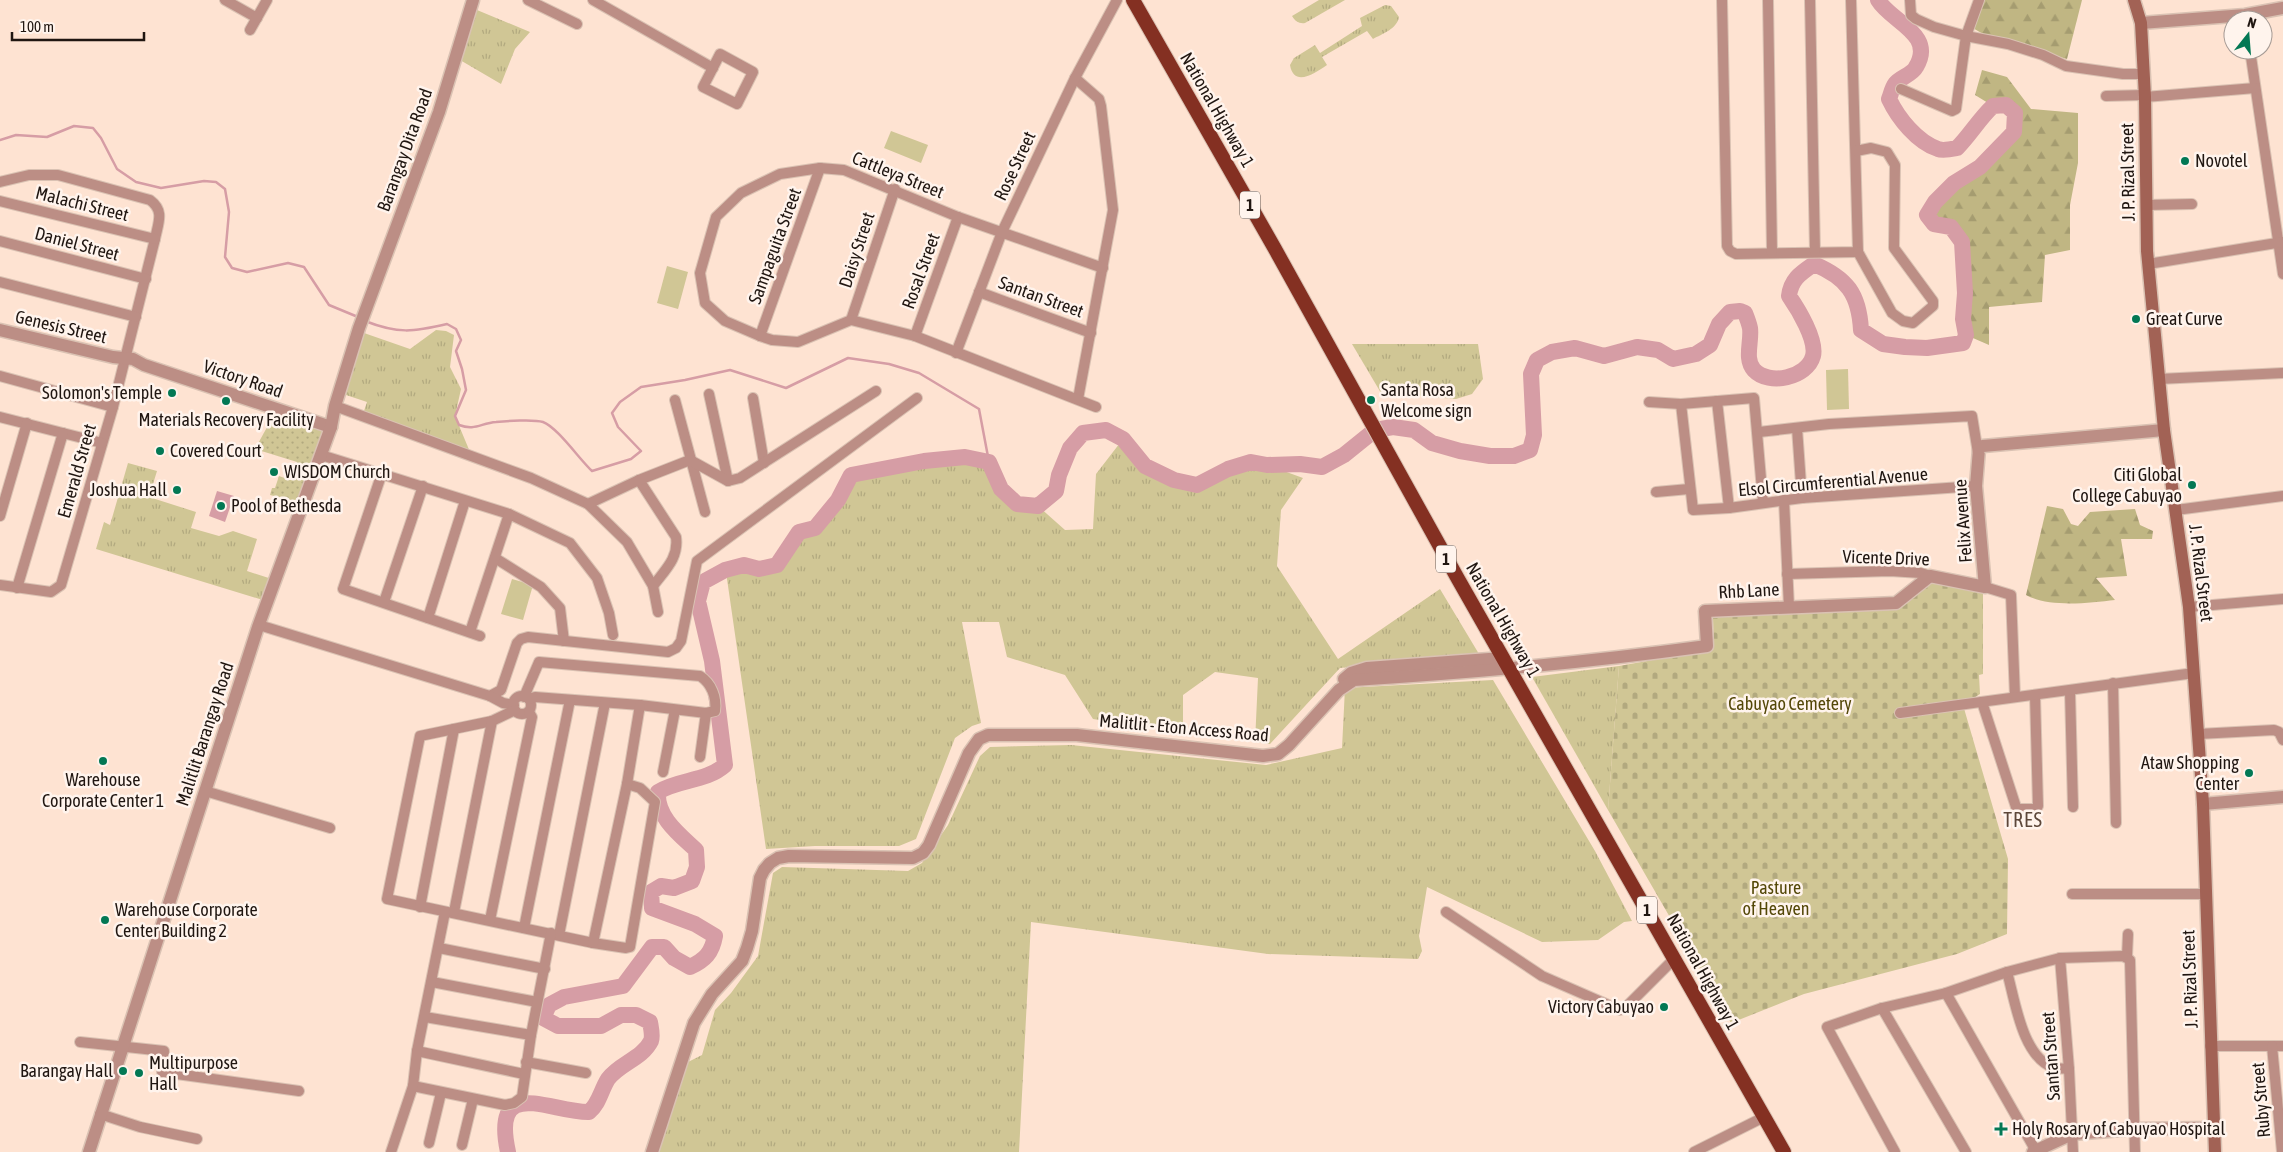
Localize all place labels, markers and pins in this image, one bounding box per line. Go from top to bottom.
place label: Novotel [2195,150,2248,171]
marker: Novotel [2179,155,2191,167]
place label: Great Curve [2146,308,2223,329]
marker: Great Curve [2130,313,2142,325]
place label: Santa Rosa Welcome sign [1381,379,1472,421]
place label: Solomon's Temple [42,382,162,403]
marker: Solomon's Temple [166,387,178,399]
marker: Santa Rosa Welcome sign [1365,394,1377,406]
marker: Materials Recovery Facility [220,395,232,407]
place label: Materials Recovery Facility [138,409,314,430]
place label: Covered Court [170,440,262,461]
marker: Covered Court [154,445,166,457]
place label: WISDOM Church [284,461,391,482]
place label: Citi Global College Cabuyao [2072,464,2182,506]
marker: WISDOM Church [268,466,280,478]
place label: Joshua Hall [90,479,167,500]
marker: Citi Global College Cabuyao [2186,479,2198,491]
marker: Joshua Hall [171,484,183,496]
place label: Pool of Bethesda [231,495,342,516]
marker: Pool of Bethesda [215,500,227,512]
place label: Ataw Shopping Center [2141,752,2240,794]
marker: Warehouse Corporate Center 1 [97,755,109,767]
marker: Ataw Shopping Center [2243,767,2255,779]
place label: Warehouse Corporate Center 1 [42,769,164,811]
place label: Warehouse Corporate Center Building 2 [115,899,258,941]
marker: Warehouse Corporate Center Building 2 [99,914,111,926]
place label: Victory Cabuyao [1548,996,1654,1017]
marker: Victory Cabuyao [1658,1001,1670,1013]
place label: Multipurpose Hall [149,1052,238,1094]
place label: Barangay Hall [20,1060,113,1081]
marker: Barangay Hall [117,1065,129,1077]
marker: Multipurpose Hall [133,1067,145,1079]
place label: Holy Rosary of Cabuyao Hospital [2012,1118,2225,1139]
marker: Holy Rosary of Cabuyao Hospital [1994,1122,2008,1136]

